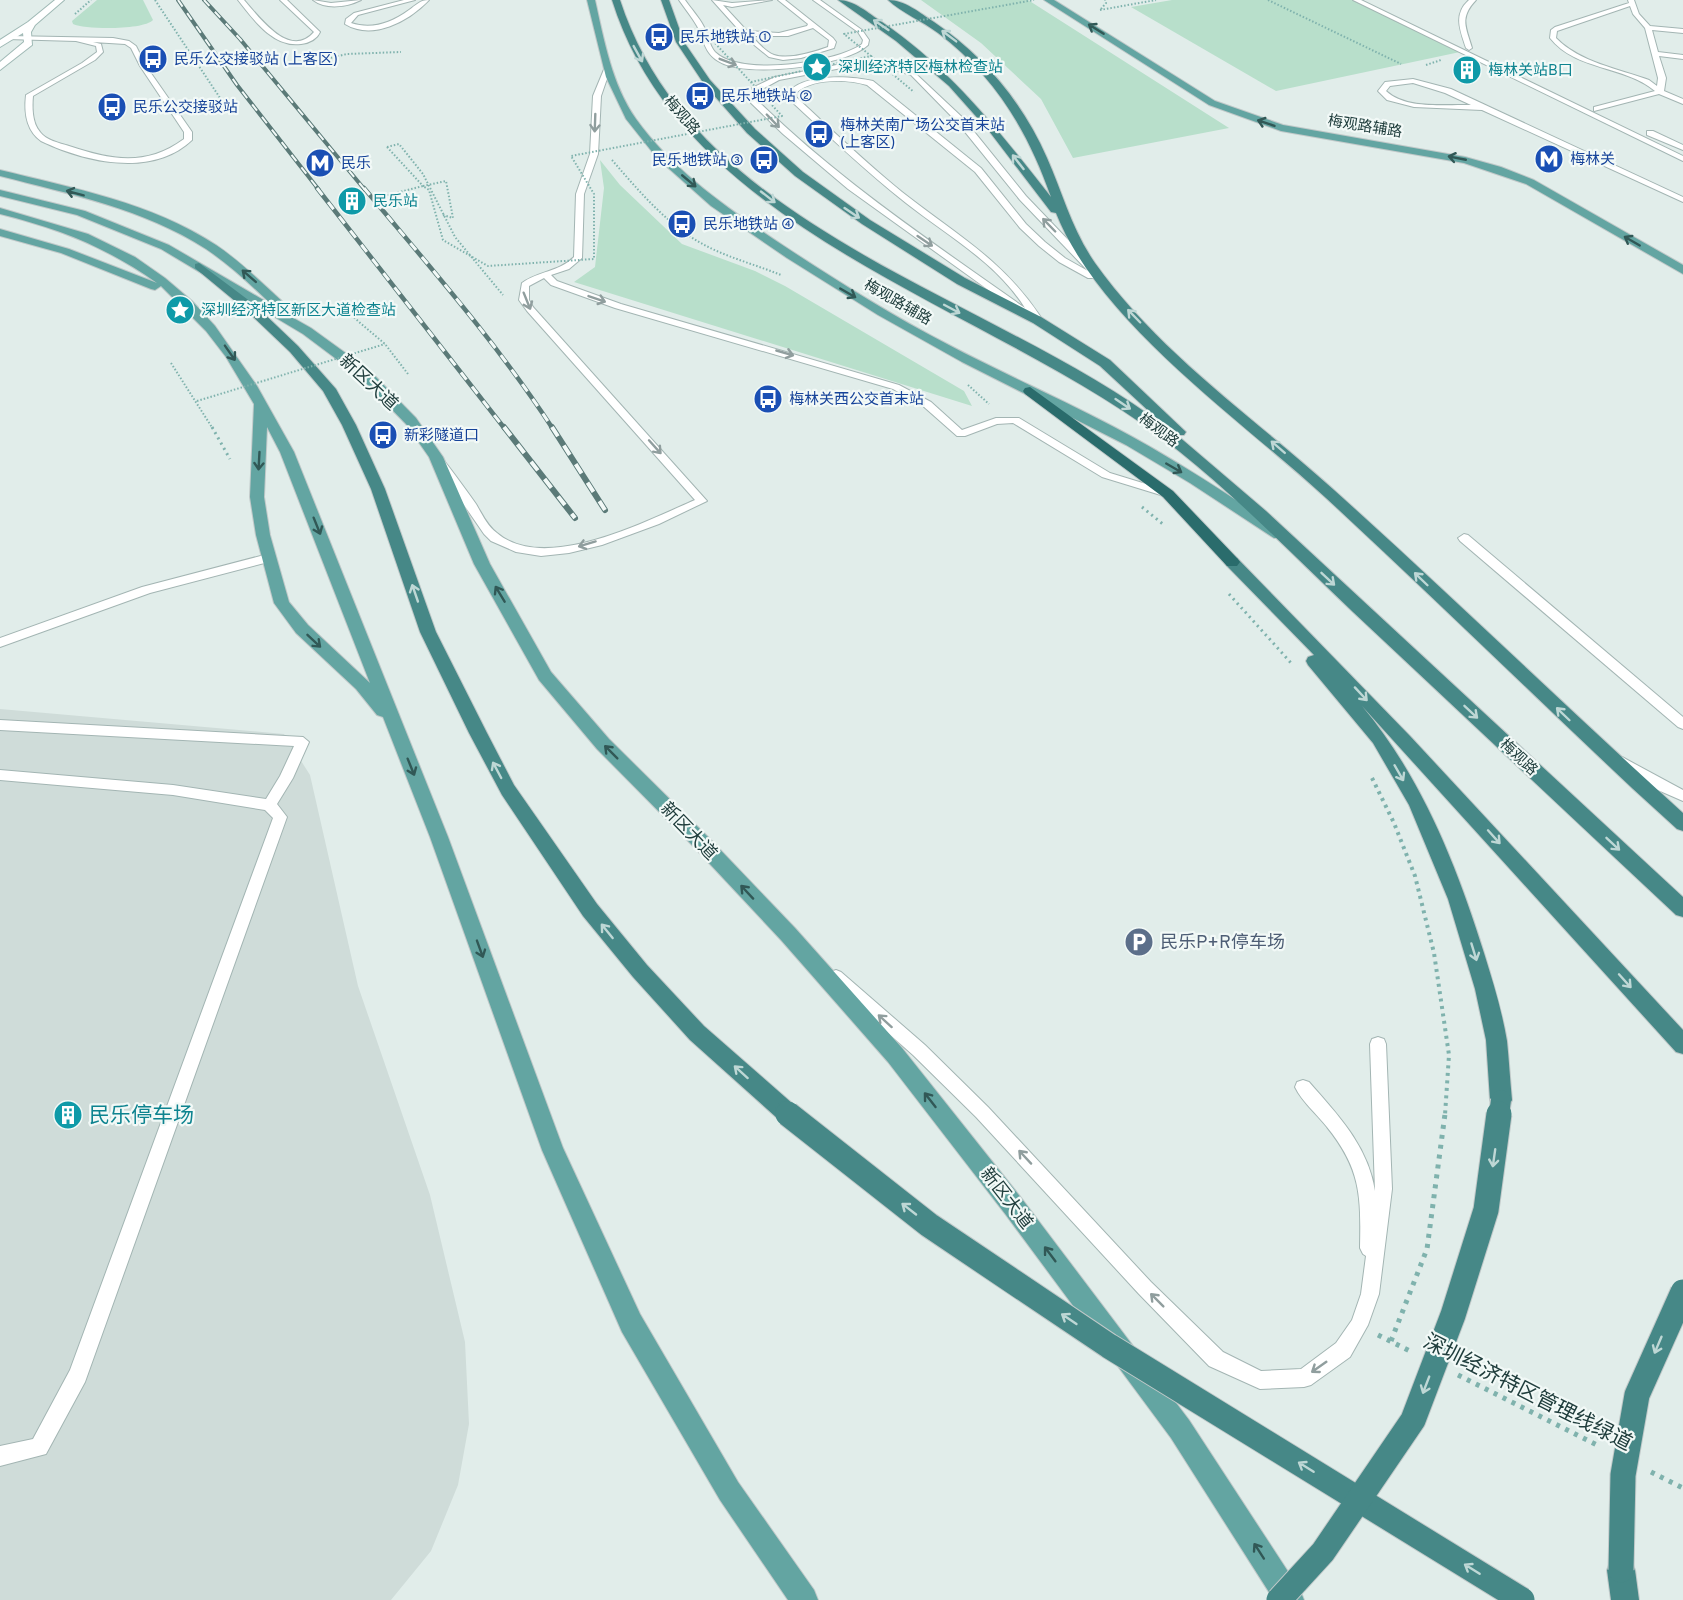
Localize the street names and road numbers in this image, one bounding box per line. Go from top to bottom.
street label: 梅观路 [659,93,703,139]
street label: 梅观路辅路 [1326,112,1403,143]
street label: 梅观路辅路 [860,276,934,330]
street label: 新区大道 [334,350,402,416]
street label: 梅观路 [1134,410,1182,452]
street label: 梅观路 [1495,736,1541,780]
street label: 新区大道 [655,798,721,866]
street label: 新区大道 [975,1163,1037,1234]
street label: 深圳经济特区管理线绿道 [1418,1329,1636,1458]

